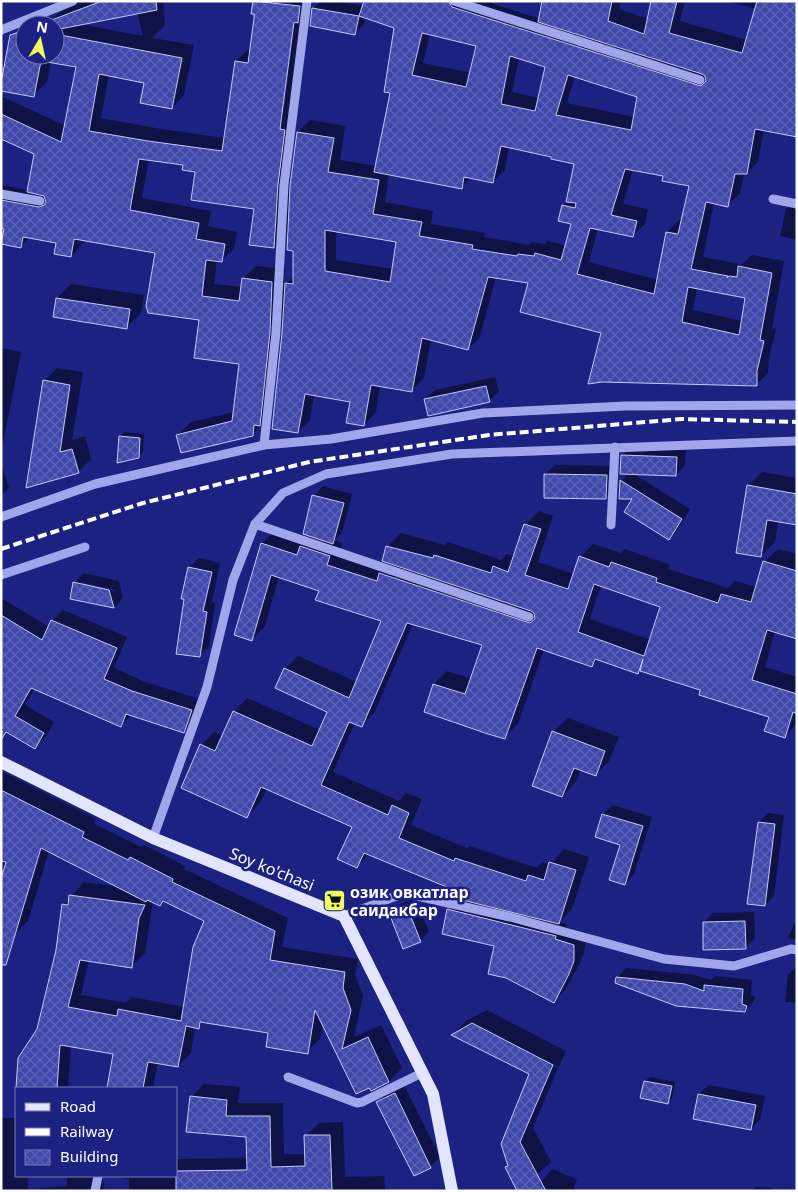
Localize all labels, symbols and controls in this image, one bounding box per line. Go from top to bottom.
north arrow [15,15,65,65]
text: N [35,16,49,37]
street label: Soy ko'chasi [226,842,318,896]
place label: озик овкатлар саидакбар [350,881,469,921]
supermarket icon: озик овкатлар саидакбар [322,889,346,913]
legend [15,1087,178,1177]
text: Road [60,1096,96,1116]
text: Railway [60,1121,114,1141]
text: Building [60,1146,118,1166]

